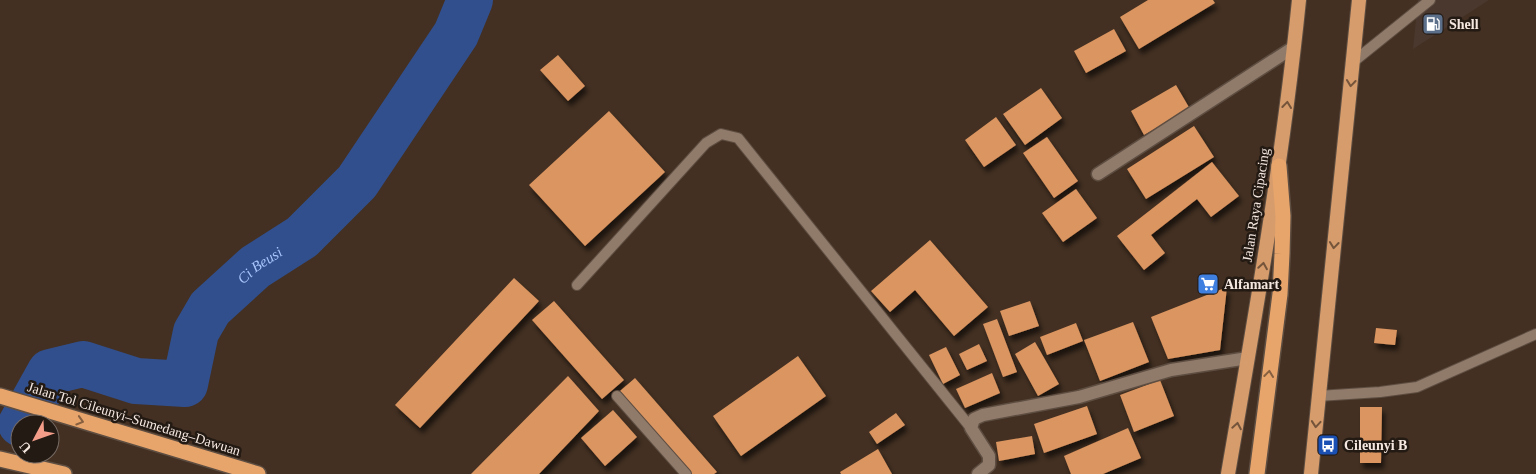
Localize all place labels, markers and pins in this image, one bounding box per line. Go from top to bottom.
fuel station icon: Shell [1421,12,1445,36]
place label: Shell [1449,17,1479,32]
supermarket icon: Alfamart [1196,272,1220,296]
place label: Alfamart [1224,277,1280,292]
bus stop icon: Cileunyi B [1316,433,1340,457]
place label: Cileunyi B [1344,438,1407,453]

